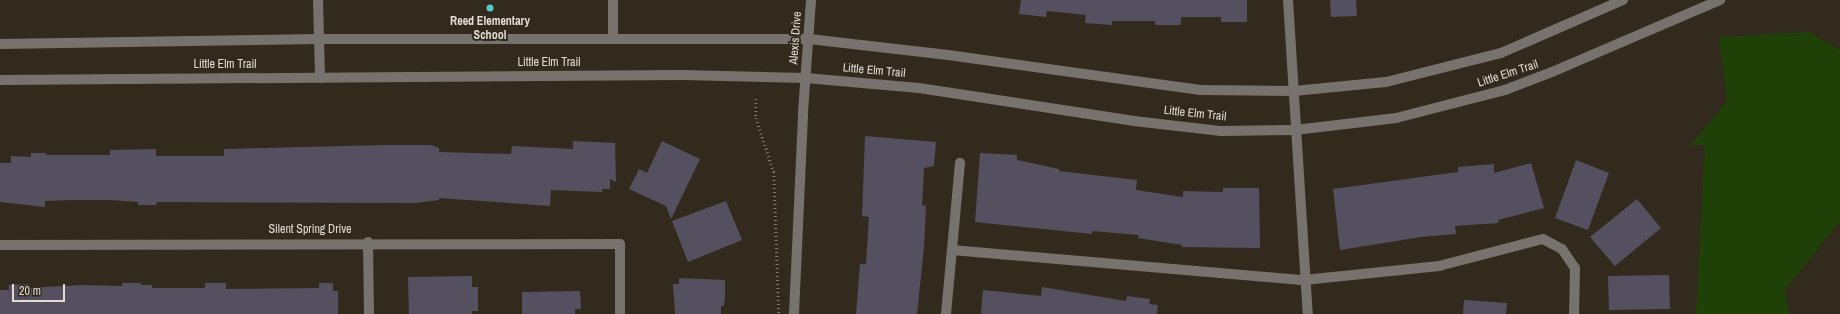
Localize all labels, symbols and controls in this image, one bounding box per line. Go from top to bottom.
marker: Reed Elementary School [485,3,495,13]
street label: Alexis Drive [787,11,805,65]
place label: Reed Elementary School [450,15,530,43]
street label: Little Elm Trail [517,56,581,70]
street label: Little Elm Trail [1476,57,1540,91]
street label: Little Elm Trail [193,58,257,72]
street label: Little Elm Trail [842,61,906,81]
street label: Little Elm Trail [1163,104,1227,124]
street label: Silent Spring Drive [268,223,352,237]
scale bar [14,276,67,302]
text: 20 m [19,283,41,299]

